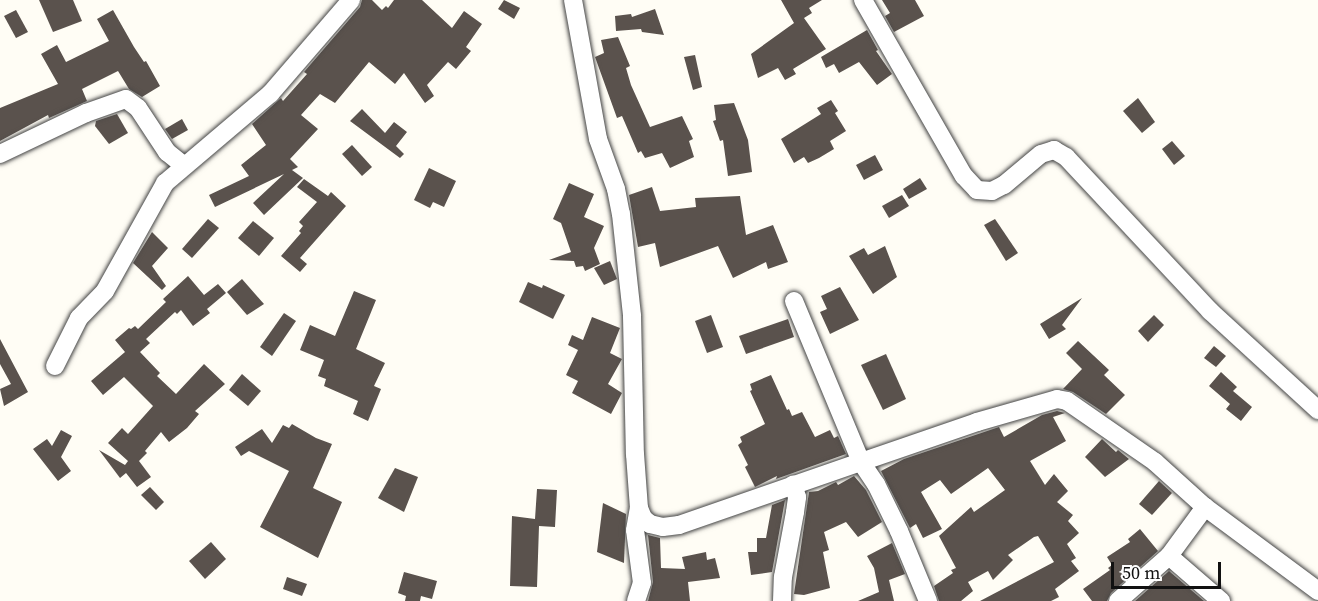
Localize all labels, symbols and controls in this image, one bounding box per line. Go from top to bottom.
scale bar [1114,550,1224,588]
text: 50 m [1122,560,1160,585]

